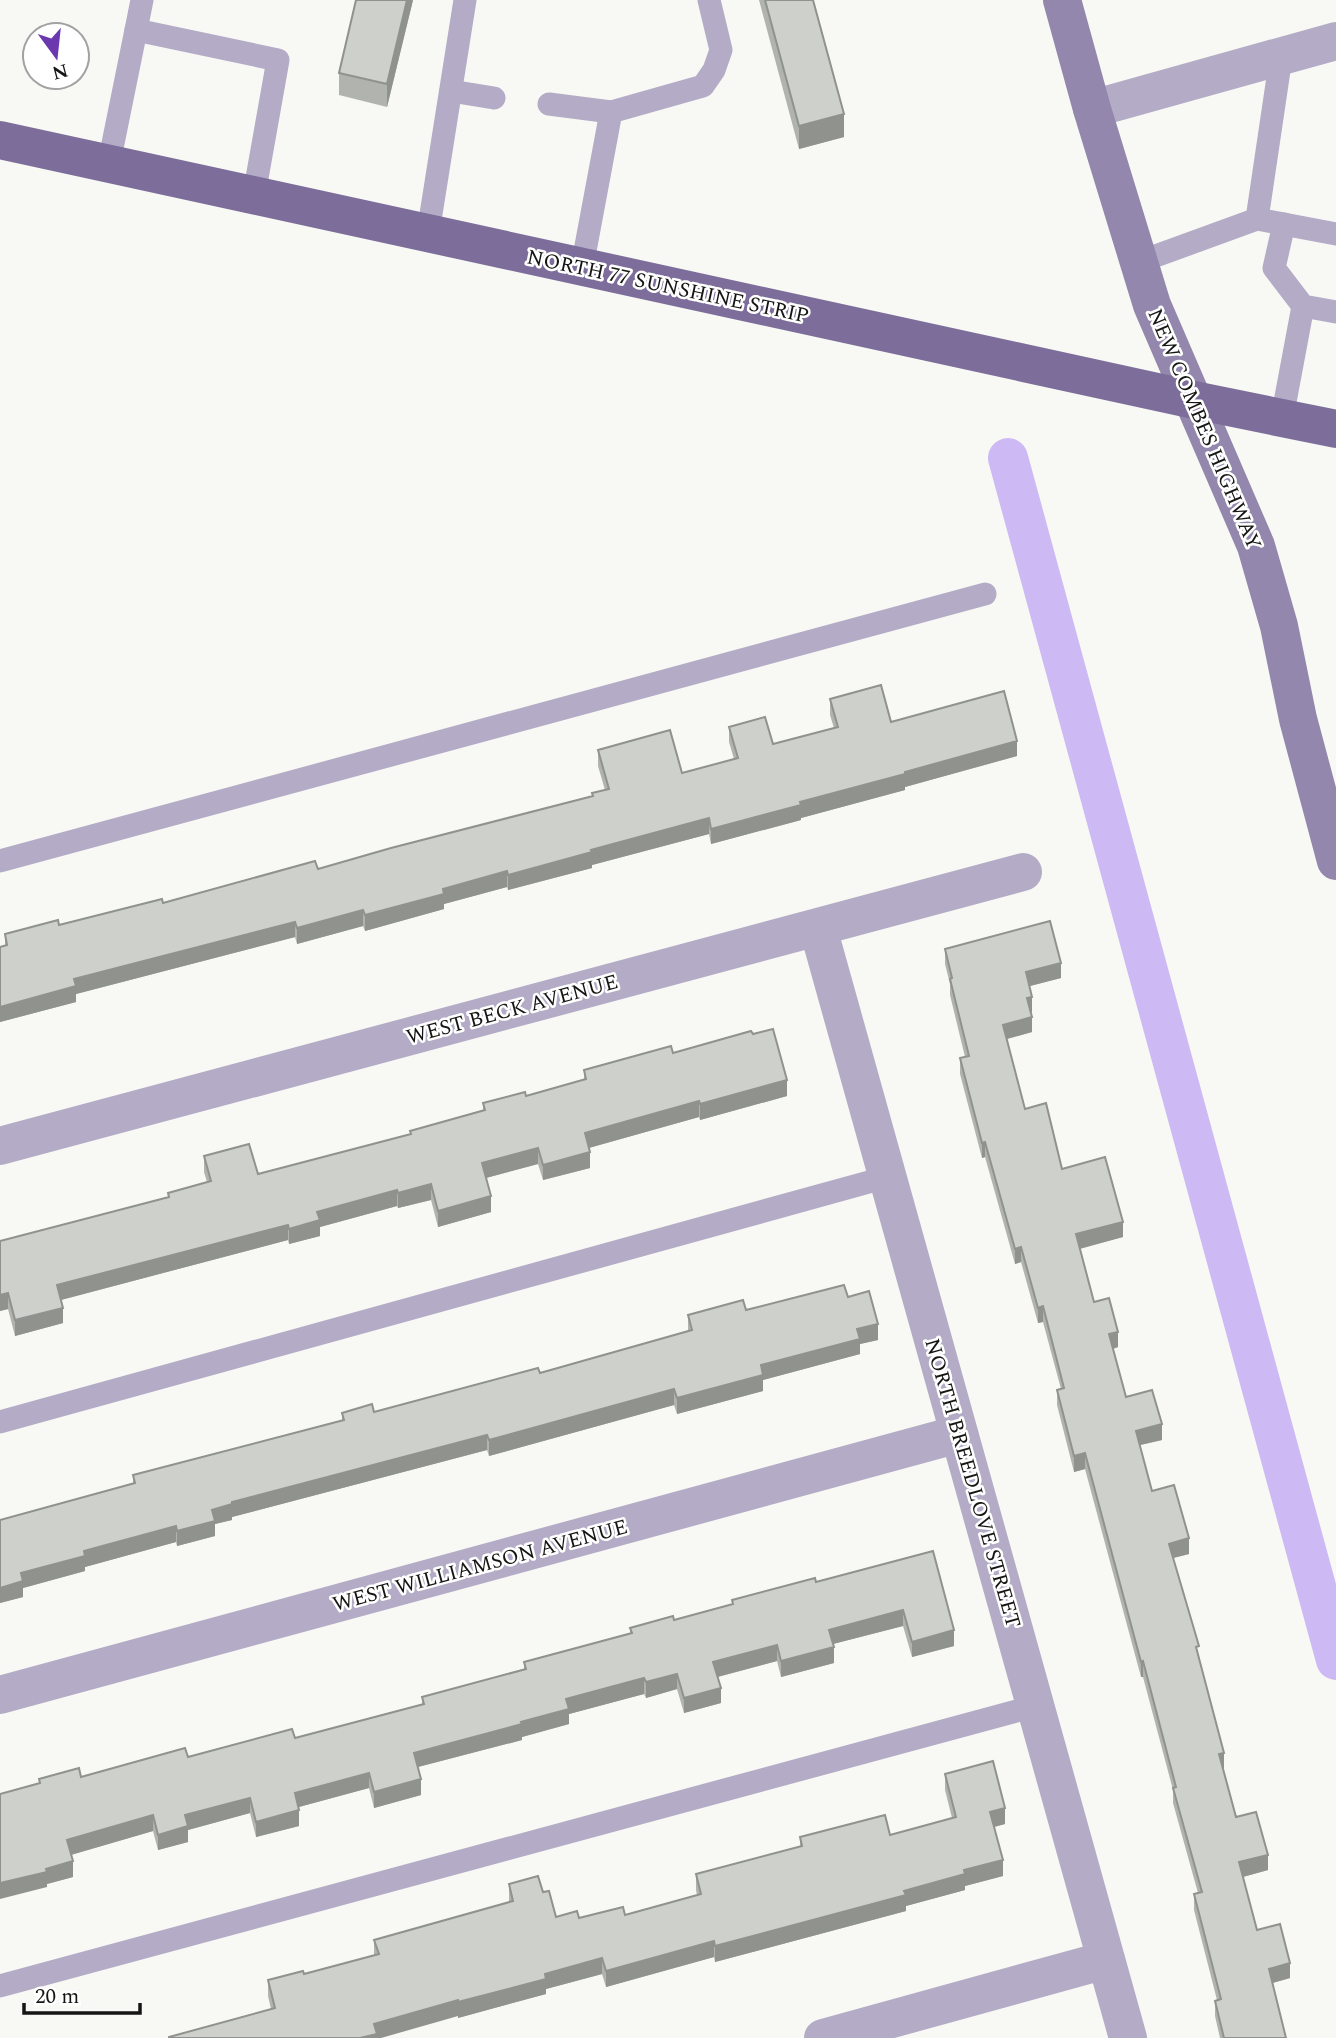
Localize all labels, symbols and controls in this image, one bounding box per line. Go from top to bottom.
north arrow [21,21,91,91]
text: N [49,55,71,87]
street label: NORTH 77 SUNSHINE STRIP [524,241,812,333]
street label: NEW COMBES HIGHWAY [1139,304,1270,555]
street label: WEST BECK AVENUE [403,966,622,1054]
street label: NORTH BREEDLOVE STREET [915,1335,1029,1632]
street label: WEST WILLIAMSON AVENUE [329,1511,631,1621]
scale bar [24,1972,140,2016]
text: 20 m [35,1981,79,2013]

